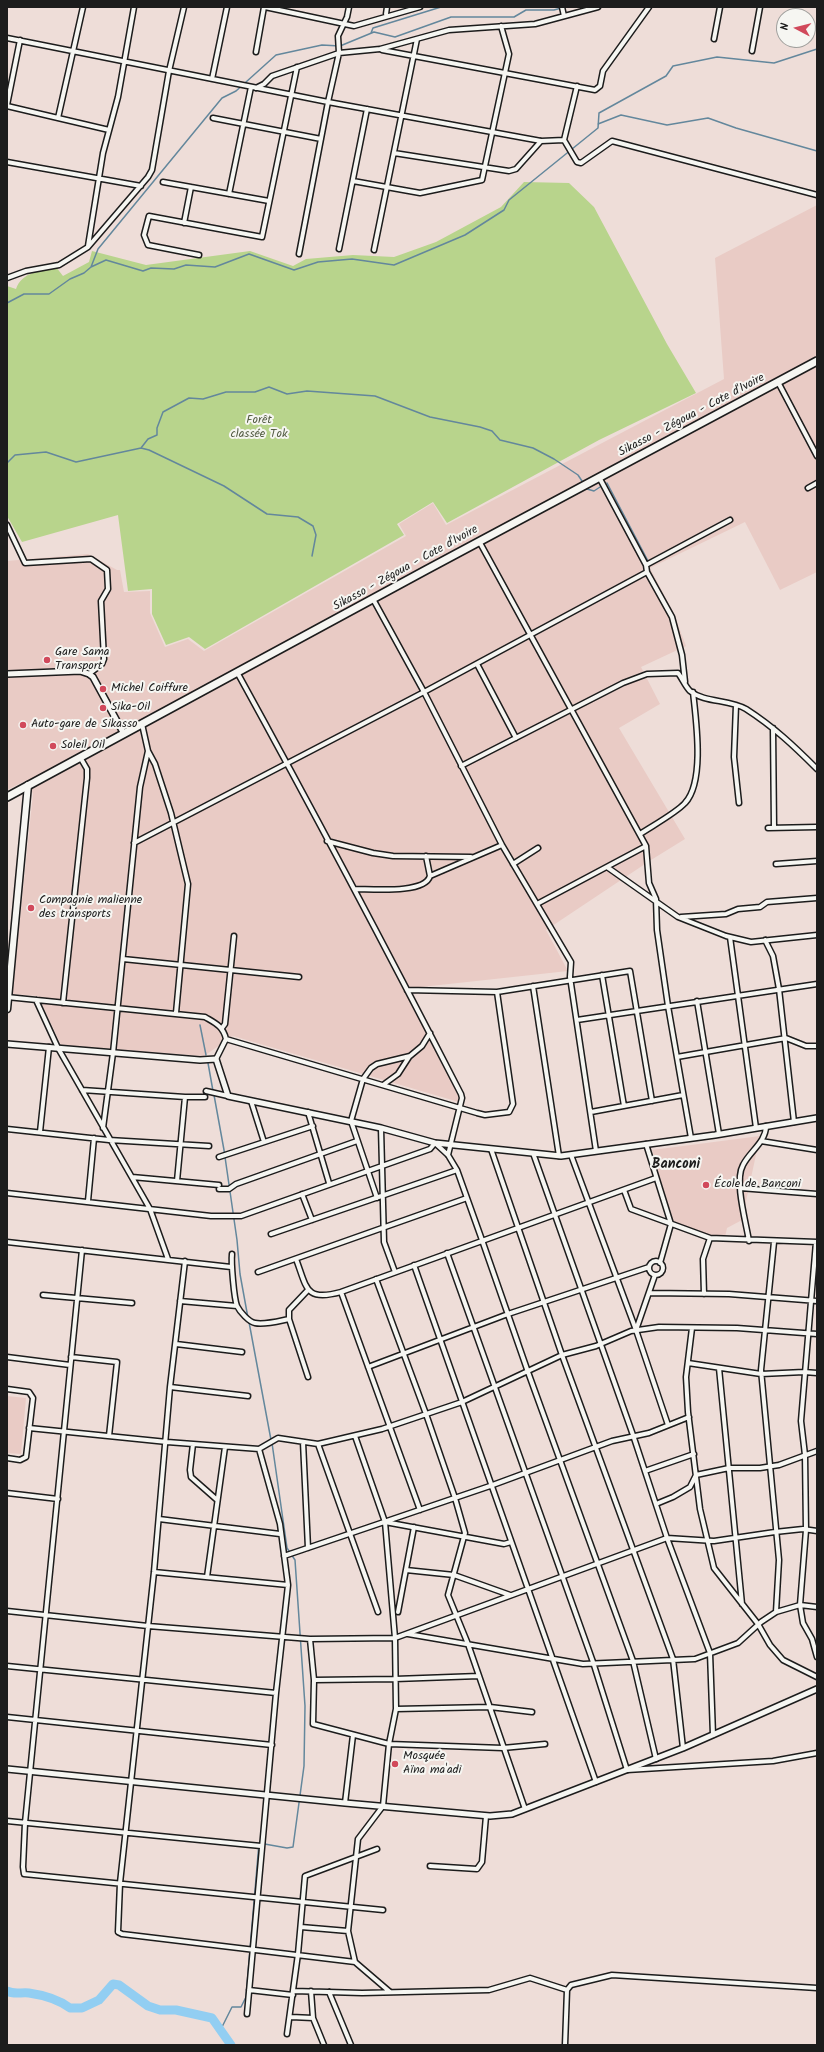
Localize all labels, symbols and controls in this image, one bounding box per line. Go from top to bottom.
north arrow [776,8,816,48]
text: N [776,22,794,31]
street label: Sikasso - Zégoua - Cote d'Ivoire [617,371,767,461]
park label: Forêt classée Tok [230,414,288,442]
street label: Sikasso - Zégoua - Cote d'Ivoire [331,523,481,615]
place label: Gare Sama Transport [55,646,109,674]
marker: Gare Sama Transport [42,655,52,665]
place label: Michel Coiffure [111,682,188,696]
marker: Michel Coiffure [98,684,108,694]
place label: Sika-Oil [111,701,150,715]
marker: Sika-Oil [98,703,108,713]
place label: Auto-gare de Sikasso [31,718,138,732]
marker: Auto-gare de Sikasso [18,720,28,730]
place label: Soleil Oil [61,739,105,753]
marker: Soleil Oil [48,741,58,751]
place label: Compagnie malienne des transports [39,894,142,922]
marker: Compagnie malienne des transports [26,903,36,913]
district label: Banconi [652,1158,700,1174]
place label: École de Banconi [714,1178,801,1192]
marker: École de Banconi [701,1180,711,1190]
place label: Mosquée Aïna ma'adi [403,1750,461,1778]
marker: Mosquée Aïna ma'adi [390,1759,400,1769]

